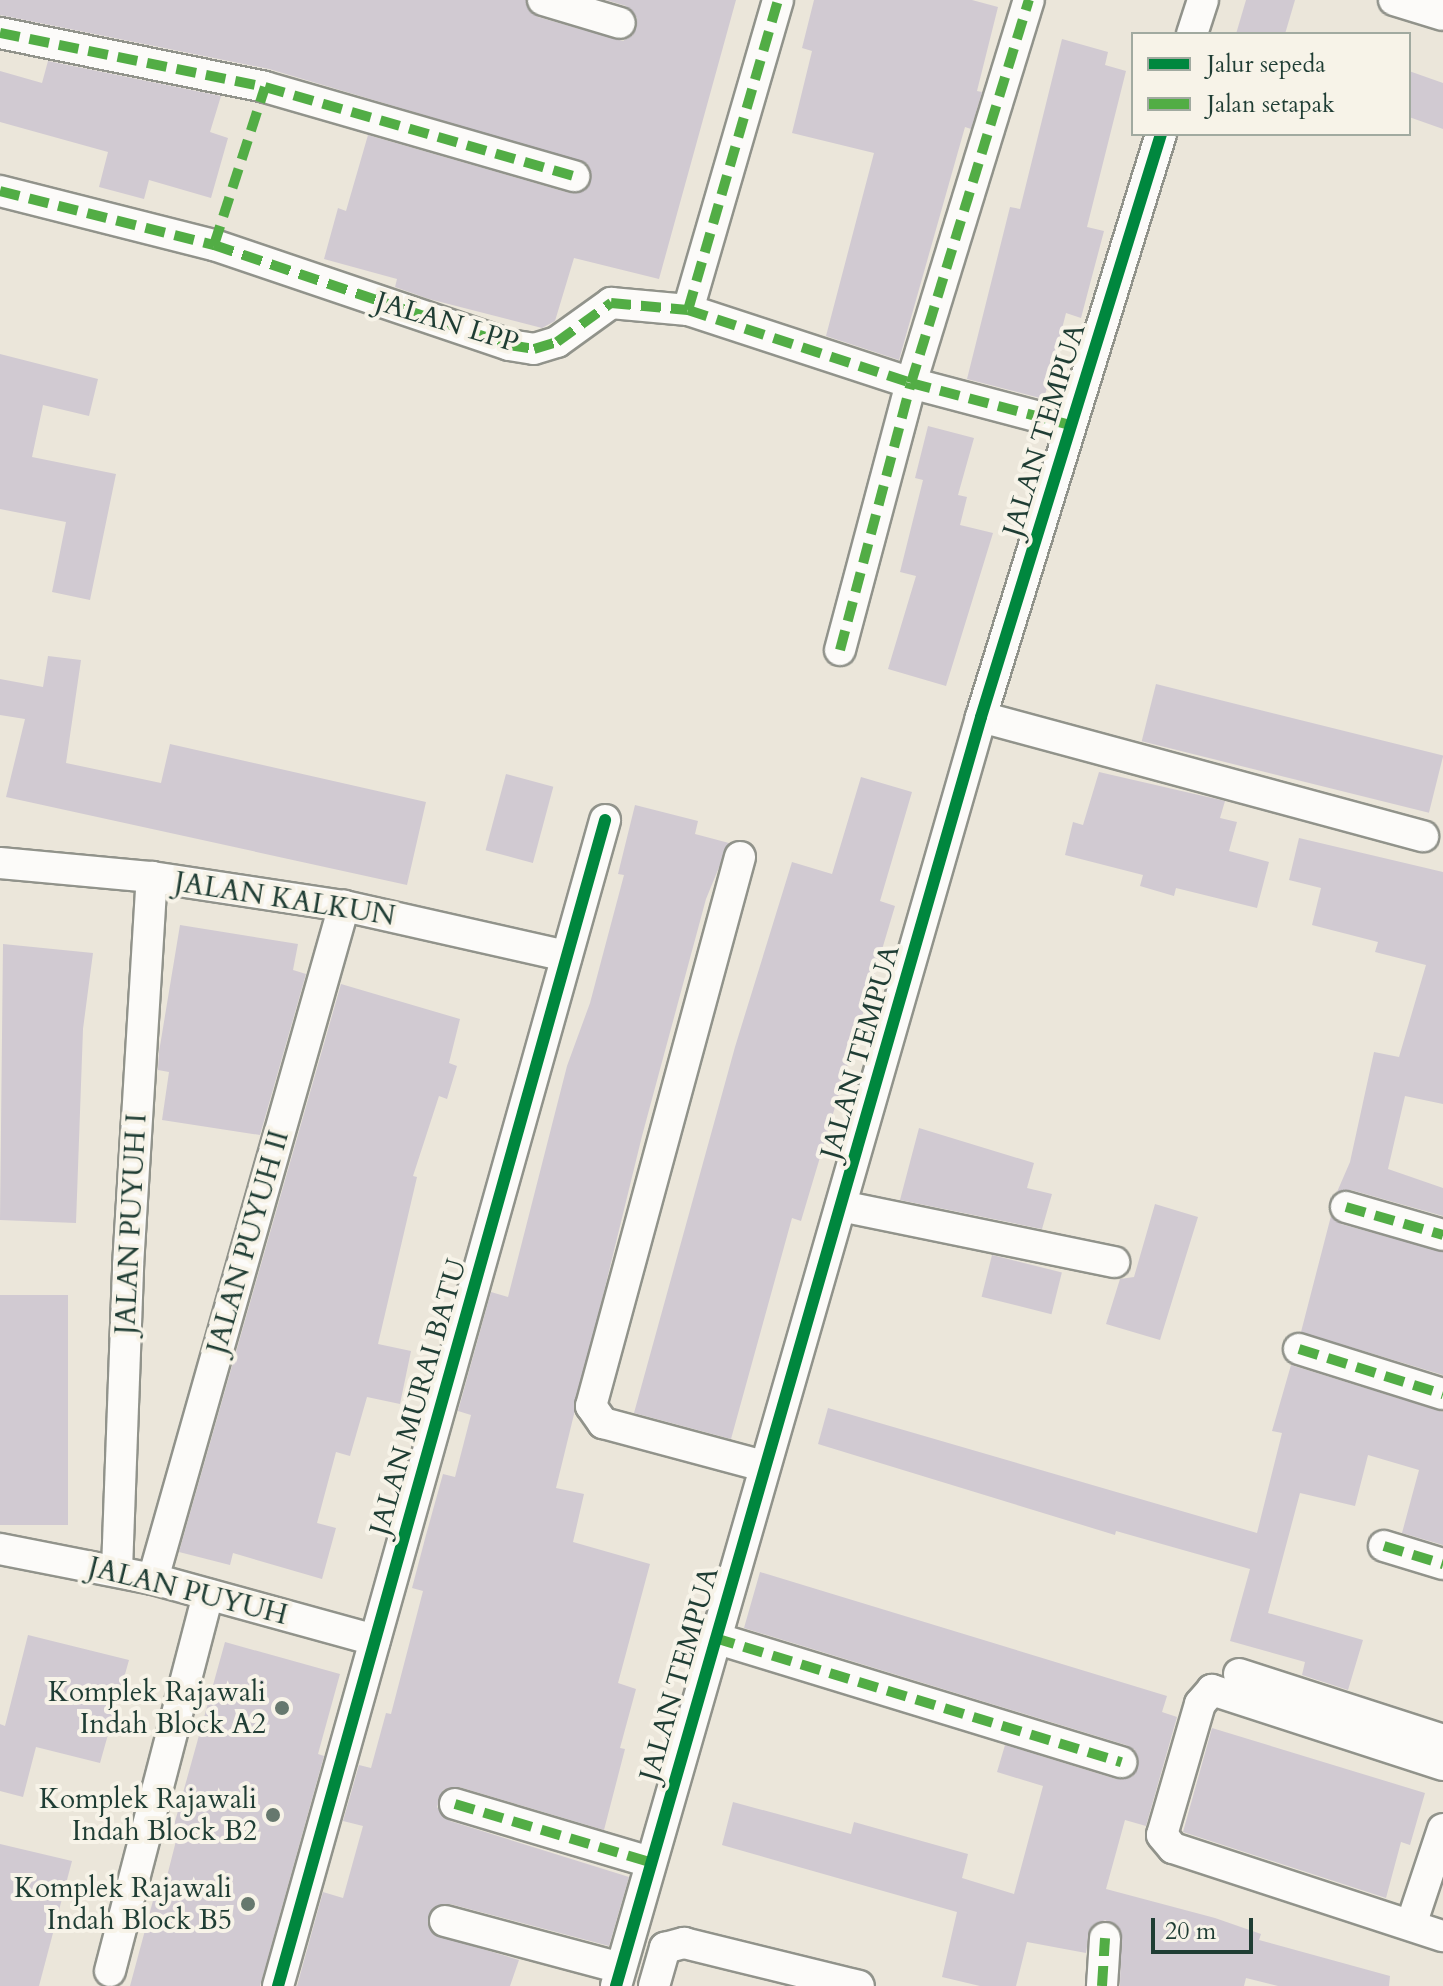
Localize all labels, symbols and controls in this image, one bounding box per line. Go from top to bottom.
legend [1131,32,1411,136]
text: Jalur sepeda [1207,48,1326,81]
text: Jalan setapak [1207,88,1335,121]
street label: JALAN LPP [371,284,523,360]
street label: JALAN TEMPUA [996,319,1092,541]
street label: JALAN KALKUN [172,865,398,933]
street label: JALAN TEMPUA [813,941,907,1163]
street label: JALAN PUYUH I [108,1113,154,1335]
street label: JALAN PUYUH II [200,1126,296,1358]
street label: JALAN MURAI BATU [362,1255,474,1539]
street label: JALAN PUYUH [85,1550,291,1632]
street label: JALAN TEMPUA [632,1563,726,1785]
place label: Komplek Rajawali Indah Block A2 [48,1675,266,1741]
marker: Komplek Rajawali Indah Block A2 [273,1699,291,1717]
place label: Komplek Rajawali Indah Block B2 [39,1782,257,1848]
marker: Komplek Rajawali Indah Block B2 [264,1806,282,1824]
place label: Komplek Rajawali Indah Block B5 [14,1871,232,1937]
marker: Komplek Rajawali Indah Block B5 [239,1895,257,1913]
scale bar [1155,1902,1257,1952]
text: 20 m [1165,1915,1216,1948]

